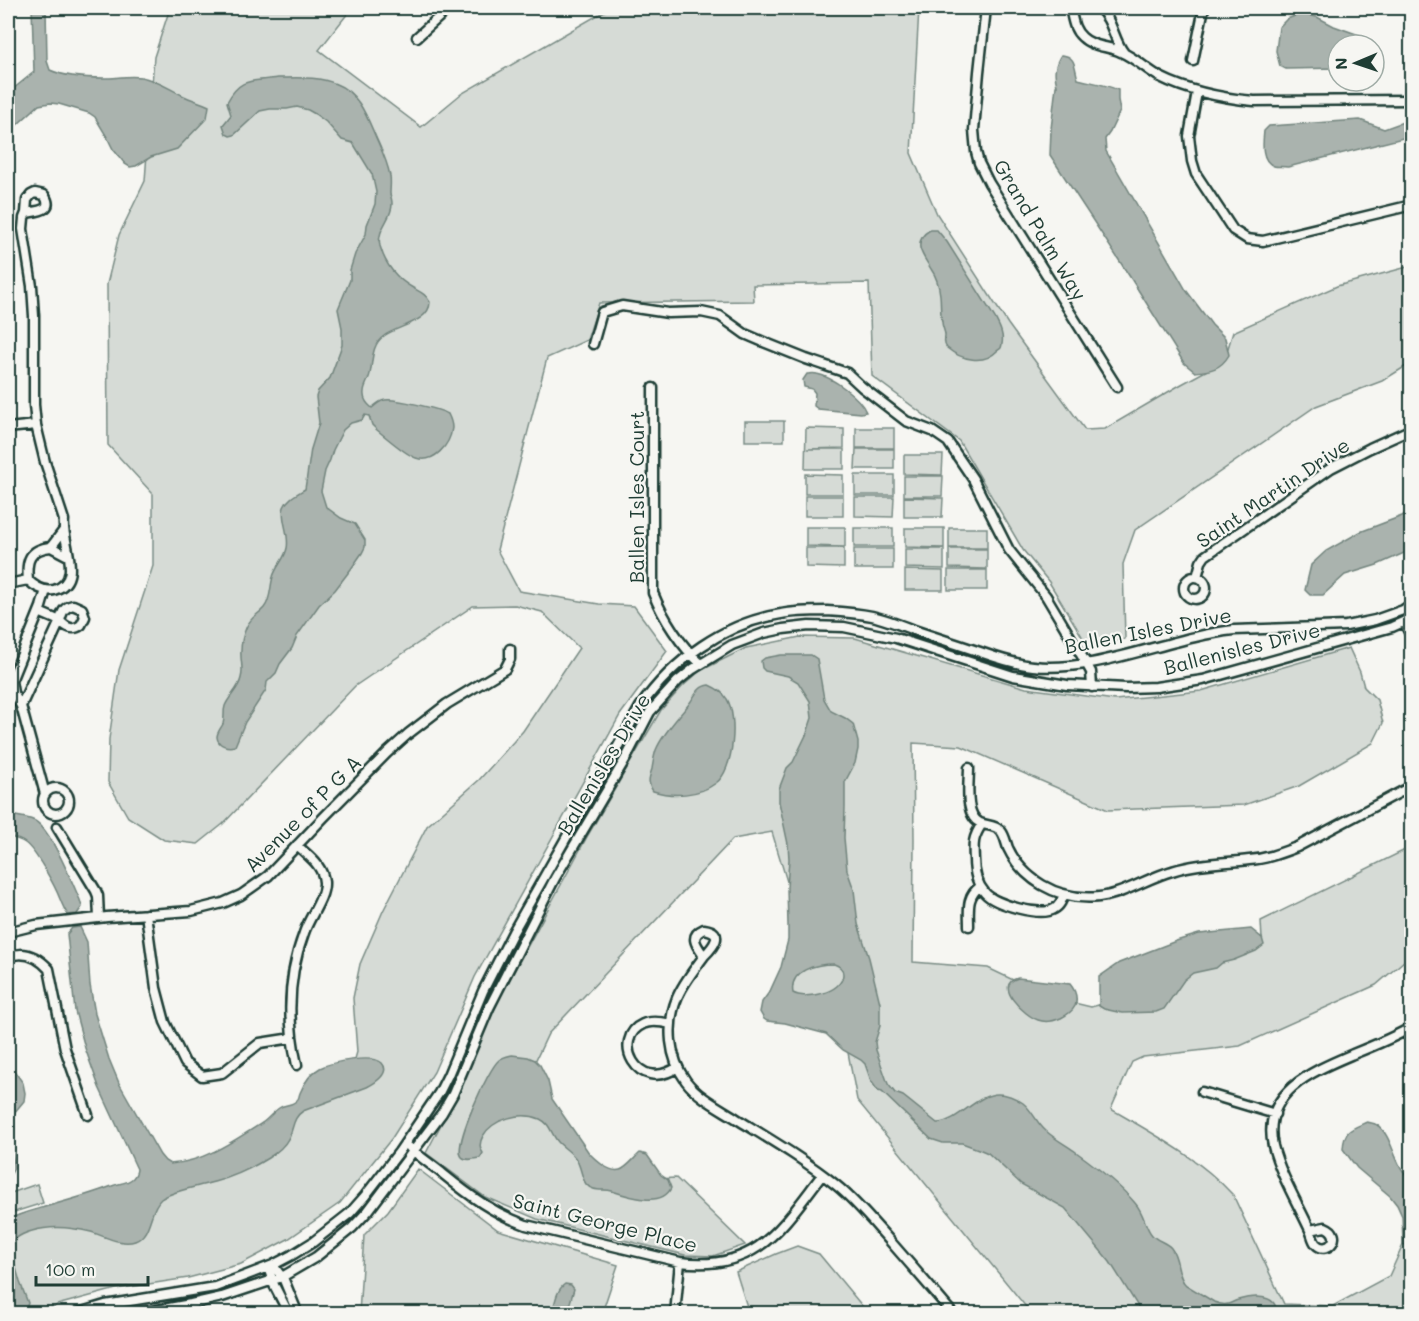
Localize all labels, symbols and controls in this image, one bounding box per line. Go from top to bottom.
north arrow [1326,33,1386,93]
text: N [1330,57,1351,70]
street label: Grand Palm Way [989,154,1093,305]
street label: Ballen Isles Court [623,411,649,583]
street label: Saint Martin Drive [1191,431,1354,553]
street label: Ballen Isles Drive [1062,601,1234,659]
street label: Ballenisles Drive [1161,616,1323,680]
street label: Ballenisles Drive [551,688,656,839]
street label: Avenue of P G A [238,749,366,877]
street label: Saint George Place [510,1186,700,1258]
scale bar [36,1249,148,1287]
text: 100 m [45,1257,95,1281]

